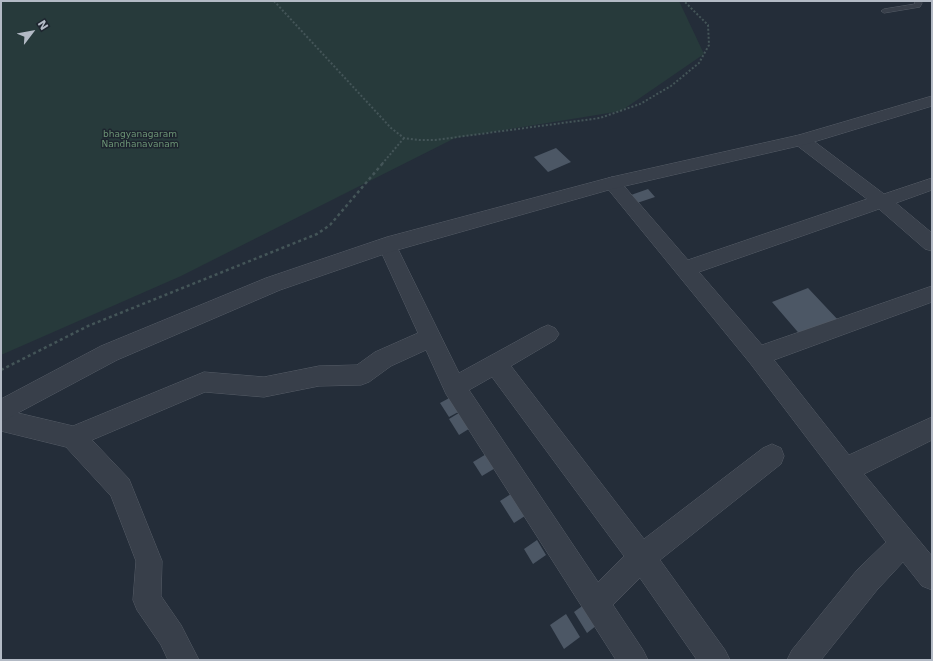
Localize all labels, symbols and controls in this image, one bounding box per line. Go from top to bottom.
north arrow [12,12,52,52]
text: N [35,18,51,33]
park label: bhagyanagaram Nandhanavanam [102,130,178,151]

